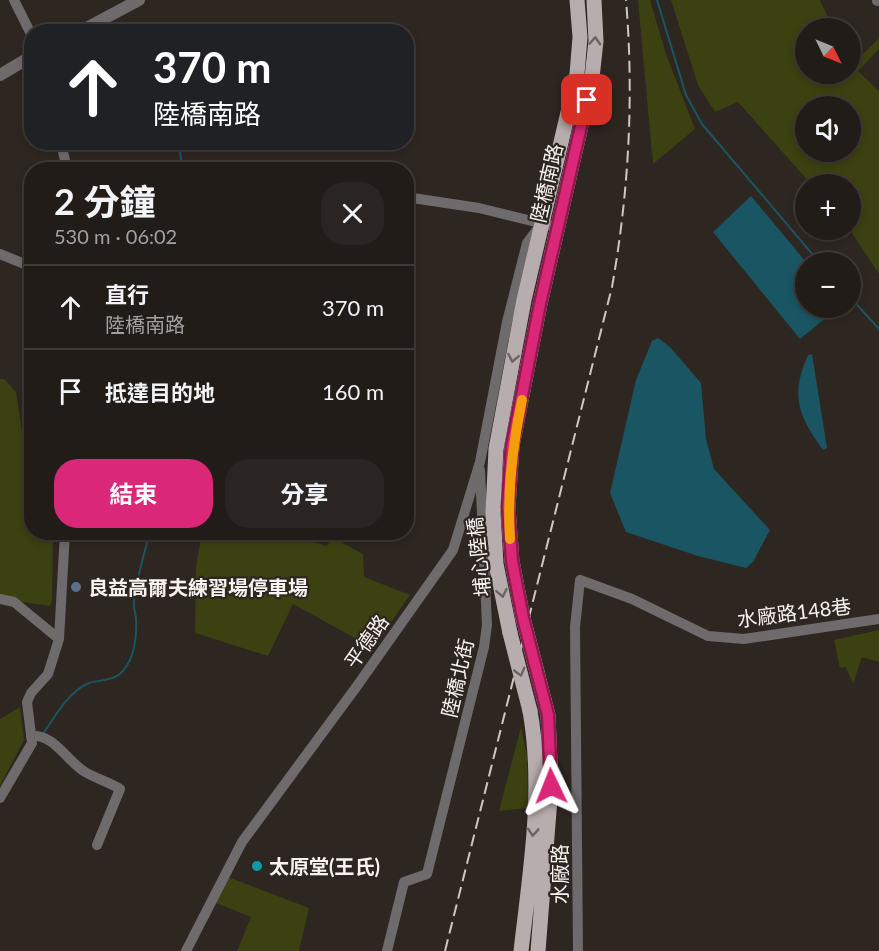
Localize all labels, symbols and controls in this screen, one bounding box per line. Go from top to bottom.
north arrow [795,18,861,84]
map controls [795,18,861,318]
one-way arrow [589,37,602,46]
text: 370 m [153,42,271,92]
icon: ahead [54,48,132,126]
pin [561,74,612,125]
icon: arrive [570,83,603,116]
button: sound [795,96,861,162]
text: 陸橋南路 [153,97,261,130]
street label: 陸橋南路 [525,141,567,225]
button: + [795,174,861,240]
text: 2 分鐘 [54,179,156,223]
button: close [321,182,384,245]
text: 530 m · 06:02 [54,224,177,248]
button: − [795,252,861,318]
text: 直行 [105,281,149,308]
icon: ahead [54,291,87,324]
text: 370 m [322,294,384,321]
text: 陸橋南路 [105,312,185,336]
one-way arrow [507,353,520,363]
icon: arrive [54,375,87,408]
text: 160 m [322,378,384,405]
text: 抵達目的地 [105,379,215,406]
button: 結束 [54,459,213,528]
button: 分享 [225,459,384,528]
street label: 埔心陸橋 [462,516,494,598]
place label: 良益高爾夫練習場停車場 [88,575,308,599]
marker: 良益高爾夫練習場停車場 [69,580,83,594]
one-way arrow [495,587,508,597]
street label: 水廠路148巷 [736,593,852,631]
street label: 平德路 [339,610,393,672]
street label: 陸橋北街 [436,636,478,720]
one-way arrow [513,666,525,677]
position arrow [519,754,583,818]
one-way arrow [527,828,540,837]
street label: 水廠路 [547,844,571,904]
place label: 太原堂(王氏) [269,854,380,878]
marker: 太原堂(王氏) [250,859,264,873]

